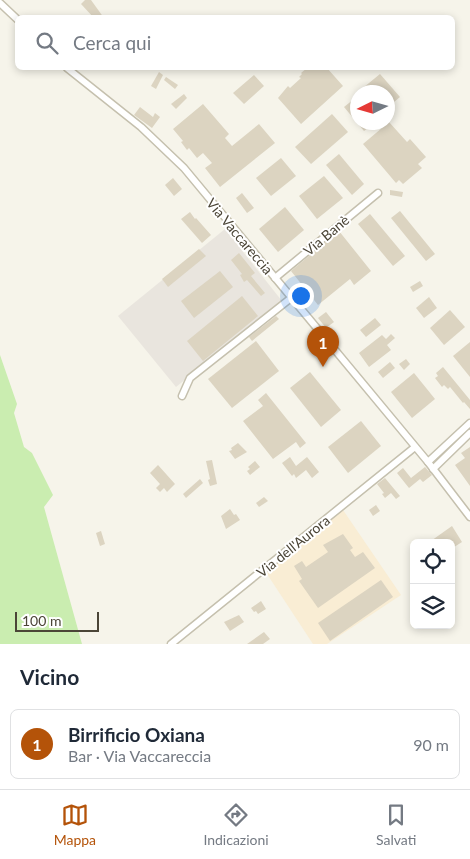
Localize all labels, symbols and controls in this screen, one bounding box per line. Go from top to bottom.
search box [15,15,455,70]
icon: search [33,29,61,57]
text: Cerca qui [73,31,151,54]
north arrow [350,85,395,130]
street label: Via Vaccareccia [203,194,277,278]
street label: Via Banè [300,211,352,259]
your location [288,283,314,309]
pin: 1 [307,326,339,367]
street label: Via dell'Aurora [253,511,333,581]
map controls [410,539,455,629]
button: locate [410,539,455,584]
button: layers [410,584,455,629]
scale bar [15,609,99,632]
text: 100 m [22,612,61,629]
text: Vicino [20,664,79,689]
text: Birrificio Oxiana [68,723,205,746]
text: 1 [32,735,42,754]
text: 90 m [413,735,449,754]
text: Bar · Via Vaccareccia [68,746,211,765]
tab: Mappa [54,801,96,848]
tab: Indicazioni [203,801,269,848]
tab: Salvati [376,801,416,848]

